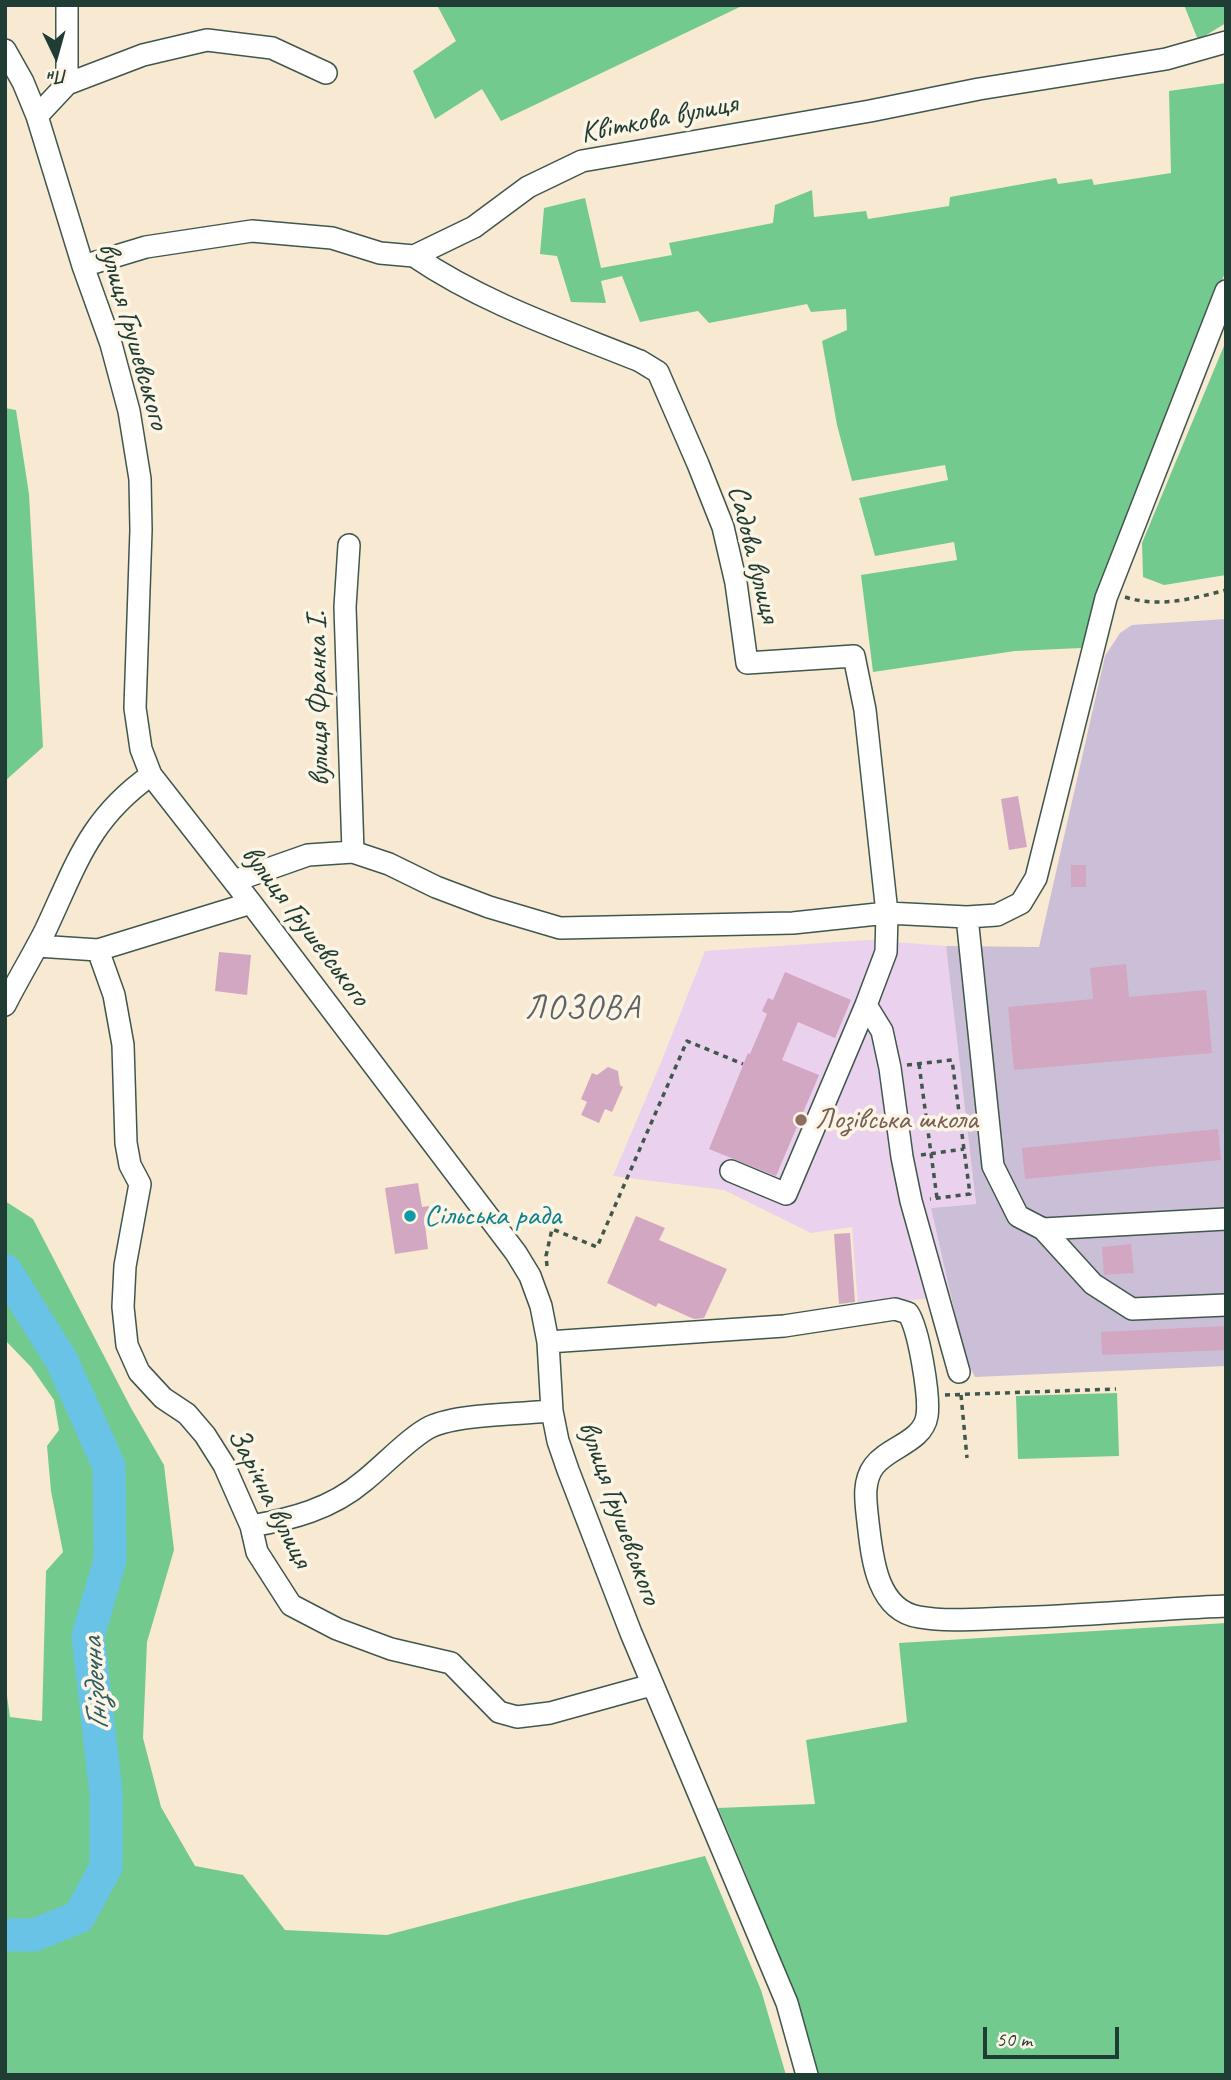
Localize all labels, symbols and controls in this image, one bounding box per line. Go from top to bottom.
north arrow [21,21,91,91]
text: Пн [47,64,69,90]
street label: Квіткова вулиця [578,86,740,152]
street label: вулиця Грушевського [89,238,177,434]
street label: Садова вулиця [719,481,787,627]
street label: вулиця Франка І. [299,611,339,787]
street label: вулиця Грушевського [233,838,377,1014]
district label: ЛОЗОВА [527,989,639,1029]
place label: Лозівська школа [815,1102,978,1138]
marker: Лозівська школа [793,1112,809,1128]
place label: Сільська рада [424,1198,561,1234]
marker: Сільська рада [402,1208,418,1224]
street label: вулиця Грушевського [569,1416,669,1610]
street label: Зарічна вулиця [218,1422,320,1574]
water label: Гніздечна [74,1637,118,1731]
scale bar [986,2014,1122,2058]
text: 50 m [996,2026,1032,2052]

